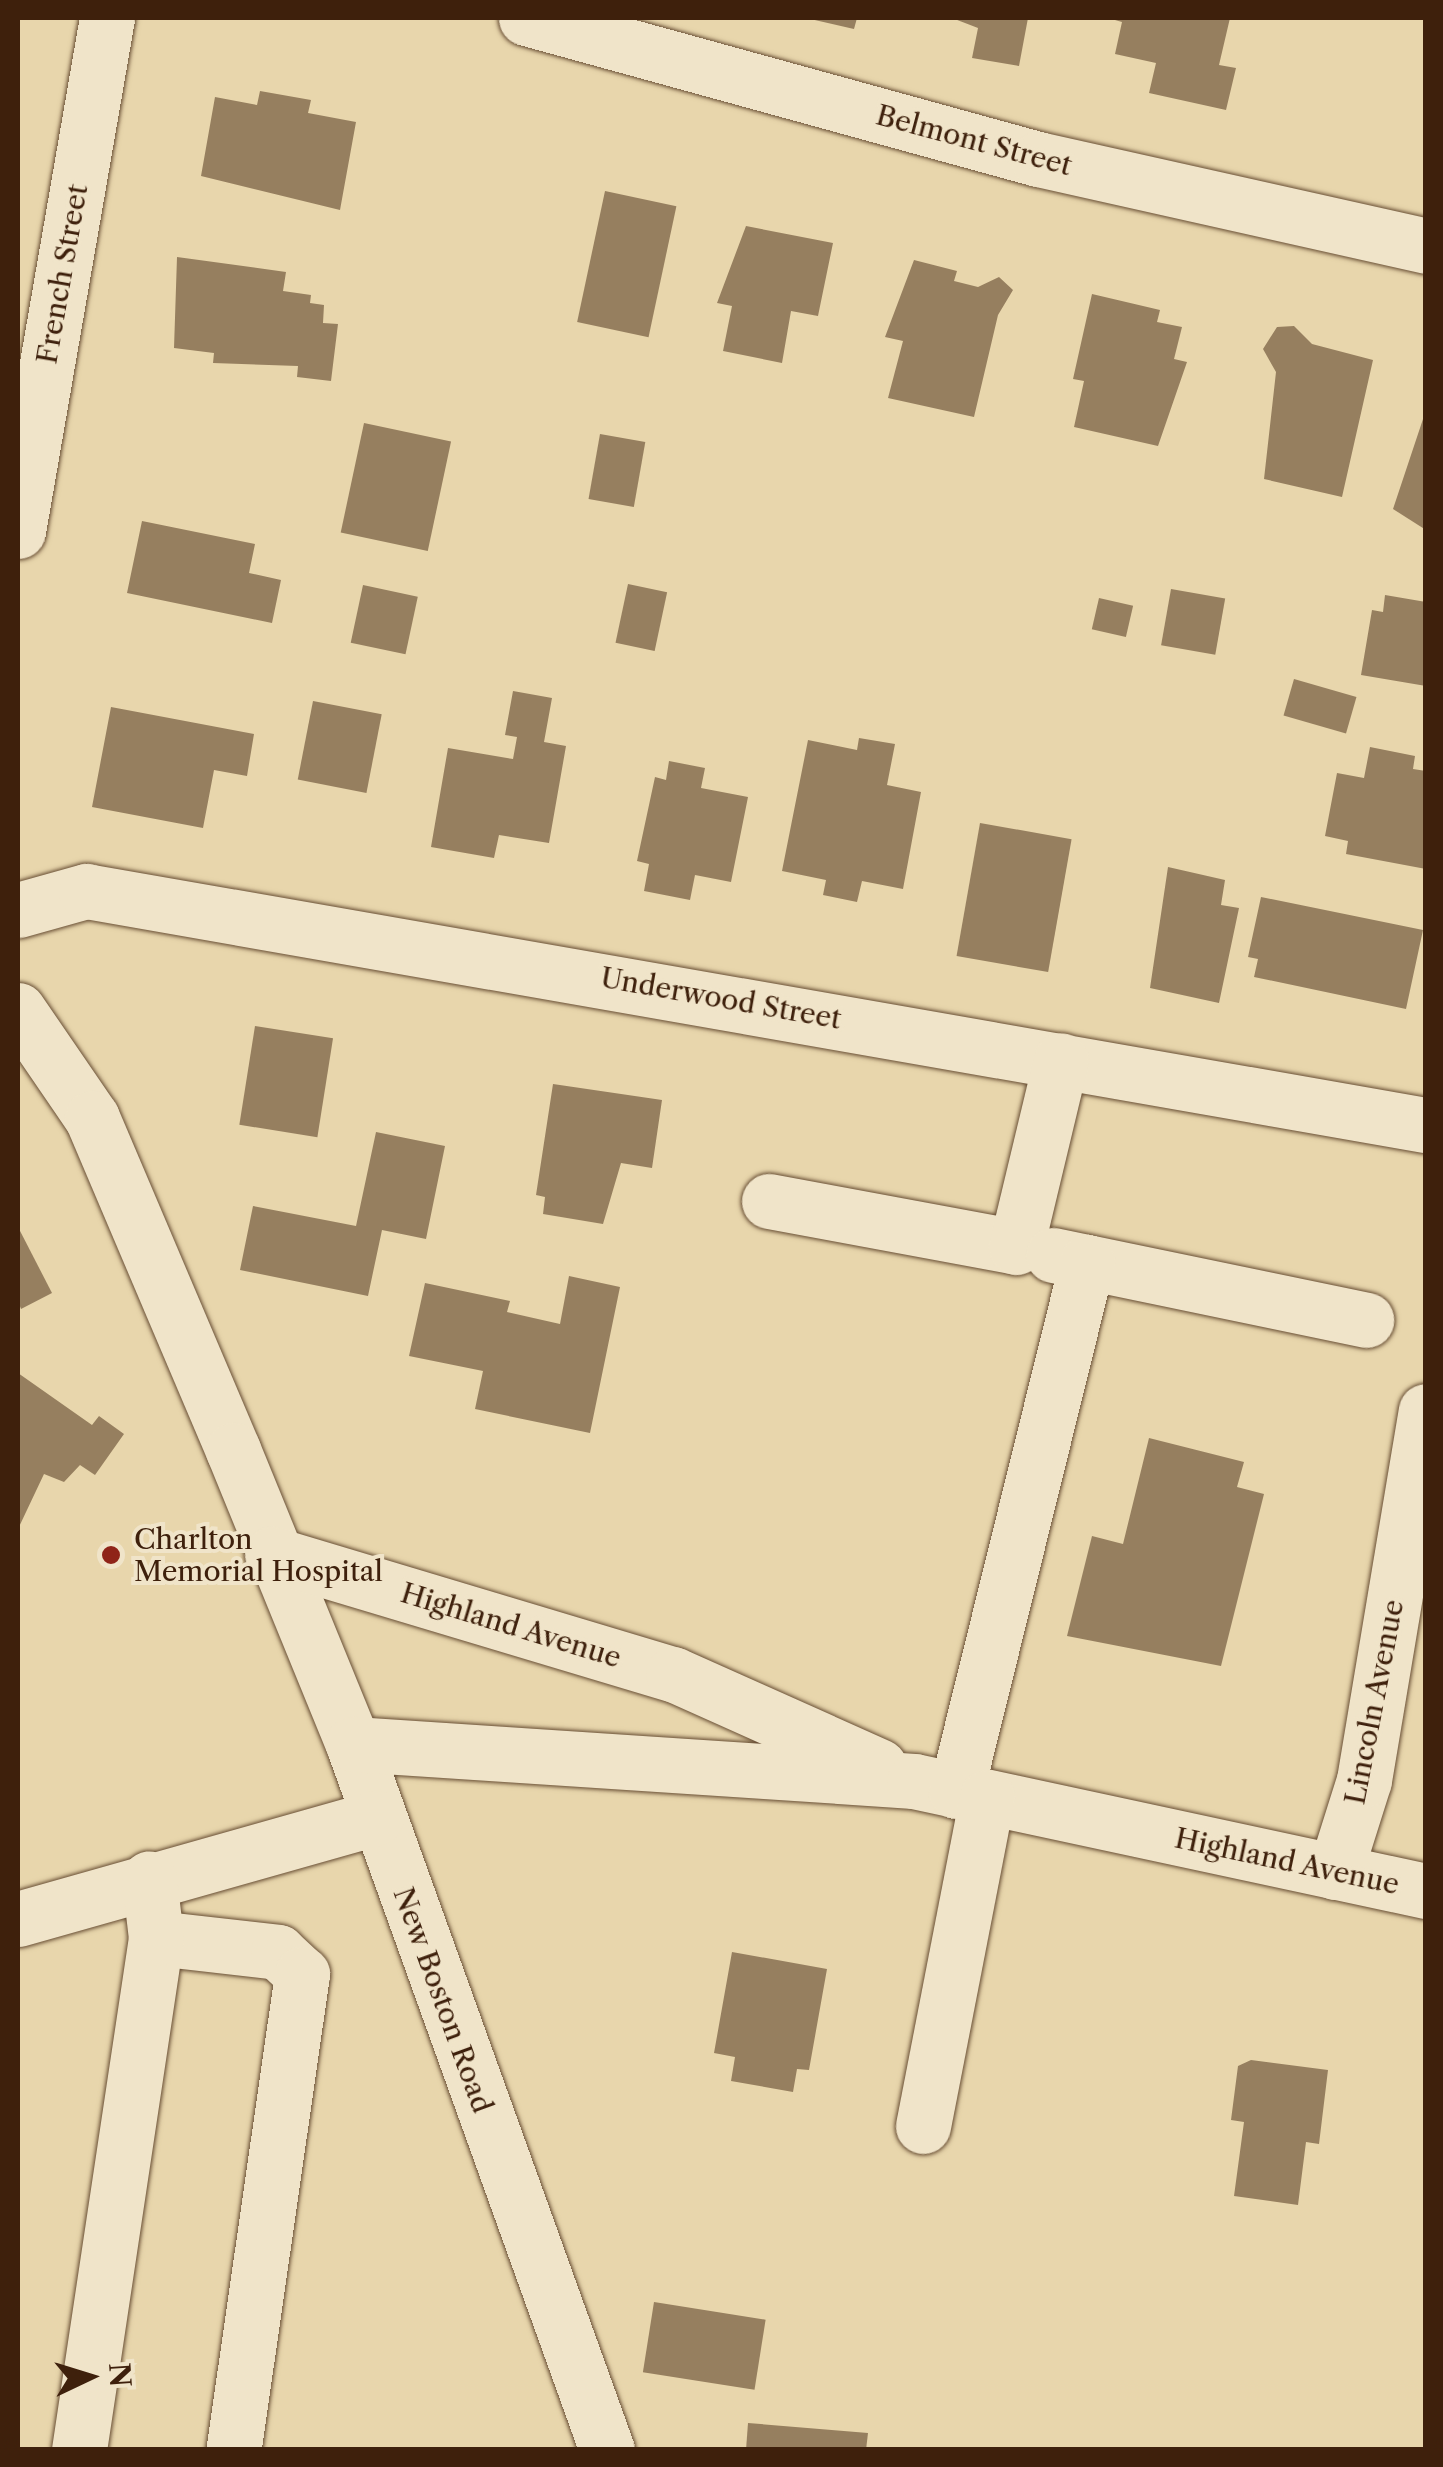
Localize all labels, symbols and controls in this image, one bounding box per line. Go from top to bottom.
street label: Belmont Street [873,98,1075,182]
street label: French Street [30,182,94,366]
street label: Underwood Street [598,960,844,1036]
place label: Charlton Memorial Hospital [134,1522,383,1588]
marker: Charlton Memorial Hospital [98,1542,124,1568]
street label: Highland Avenue [396,1575,626,1675]
street label: Lincoln Avenue [1338,1596,1410,1808]
street label: Highland Avenue [1171,1821,1403,1901]
street label: New Boston Road [386,1882,500,2118]
north arrow [40,2327,140,2427]
text: N [102,2362,138,2388]

